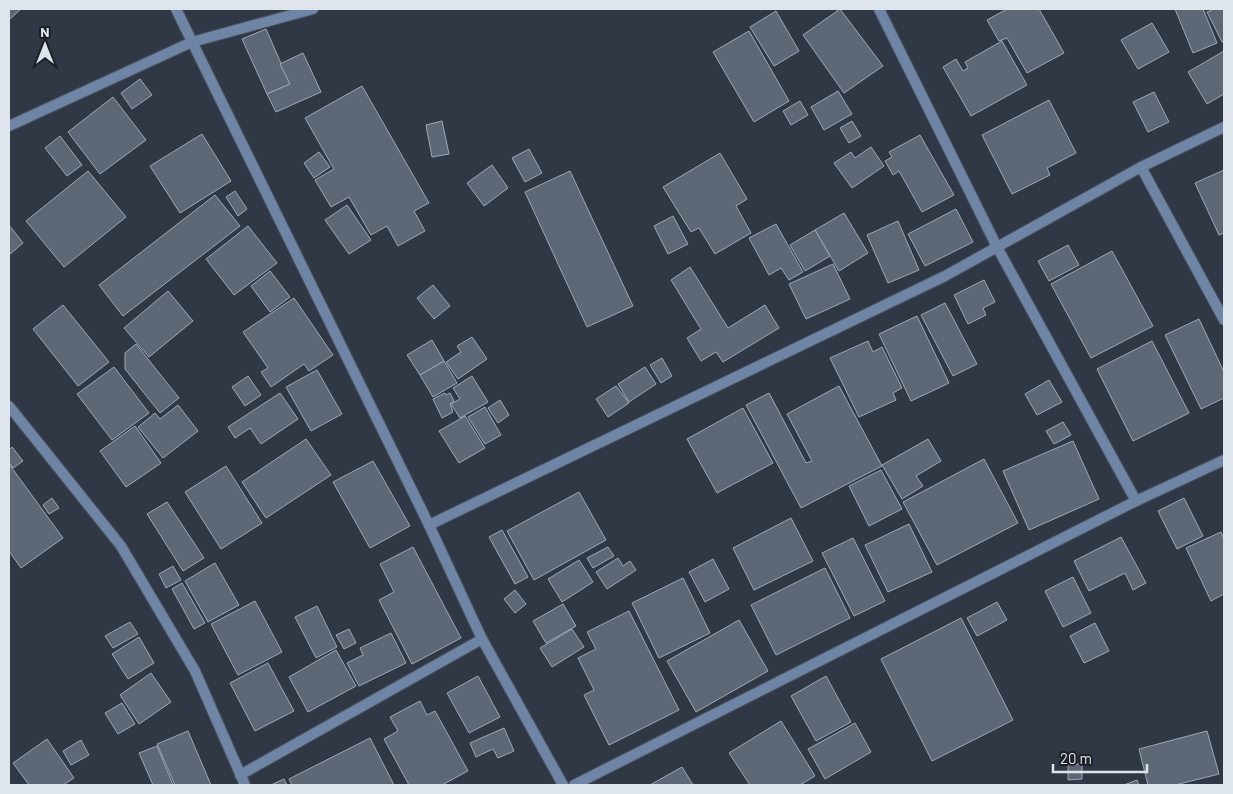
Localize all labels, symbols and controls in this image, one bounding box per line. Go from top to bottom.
north arrow [20,20,70,70]
text: N [40,23,50,40]
scale bar [1053,742,1147,774]
text: 20 m [1060,749,1092,767]

